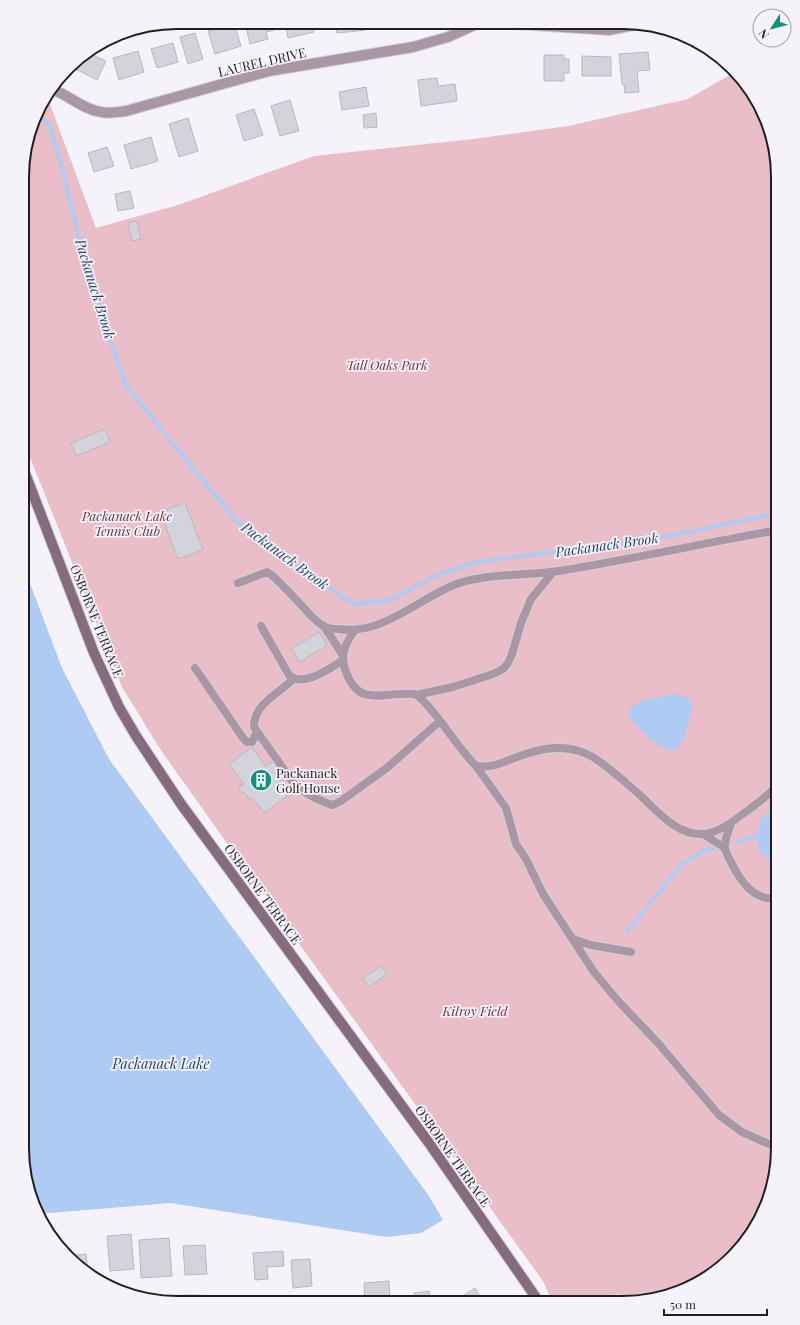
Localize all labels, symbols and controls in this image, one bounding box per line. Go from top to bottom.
north arrow [752,8,792,48]
text: N [755,27,772,42]
street label: LAUREL DRIVE [216,43,308,80]
water label: Packanack Brook [71,236,120,341]
park label: Tall Oaks Park [346,356,428,373]
park label: Packanack Lake Tennis Club [81,507,172,539]
water label: Packanack Brook [237,517,333,594]
water label: Packanack Brook [553,528,660,561]
street label: OSBORNE TERRACE [67,562,128,680]
place label: Packanack Golf House [276,764,340,796]
building icon: Packanack Golf House [248,767,274,793]
street label: OSBORNE TERRACE [221,840,306,948]
park label: Kilroy Field [441,1002,509,1019]
water label: Packanack Lake [112,1054,210,1073]
street label: OSBORNE TERRACE [412,1101,495,1210]
scale bar [664,1291,767,1317]
text: 50 m [670,1296,696,1312]

